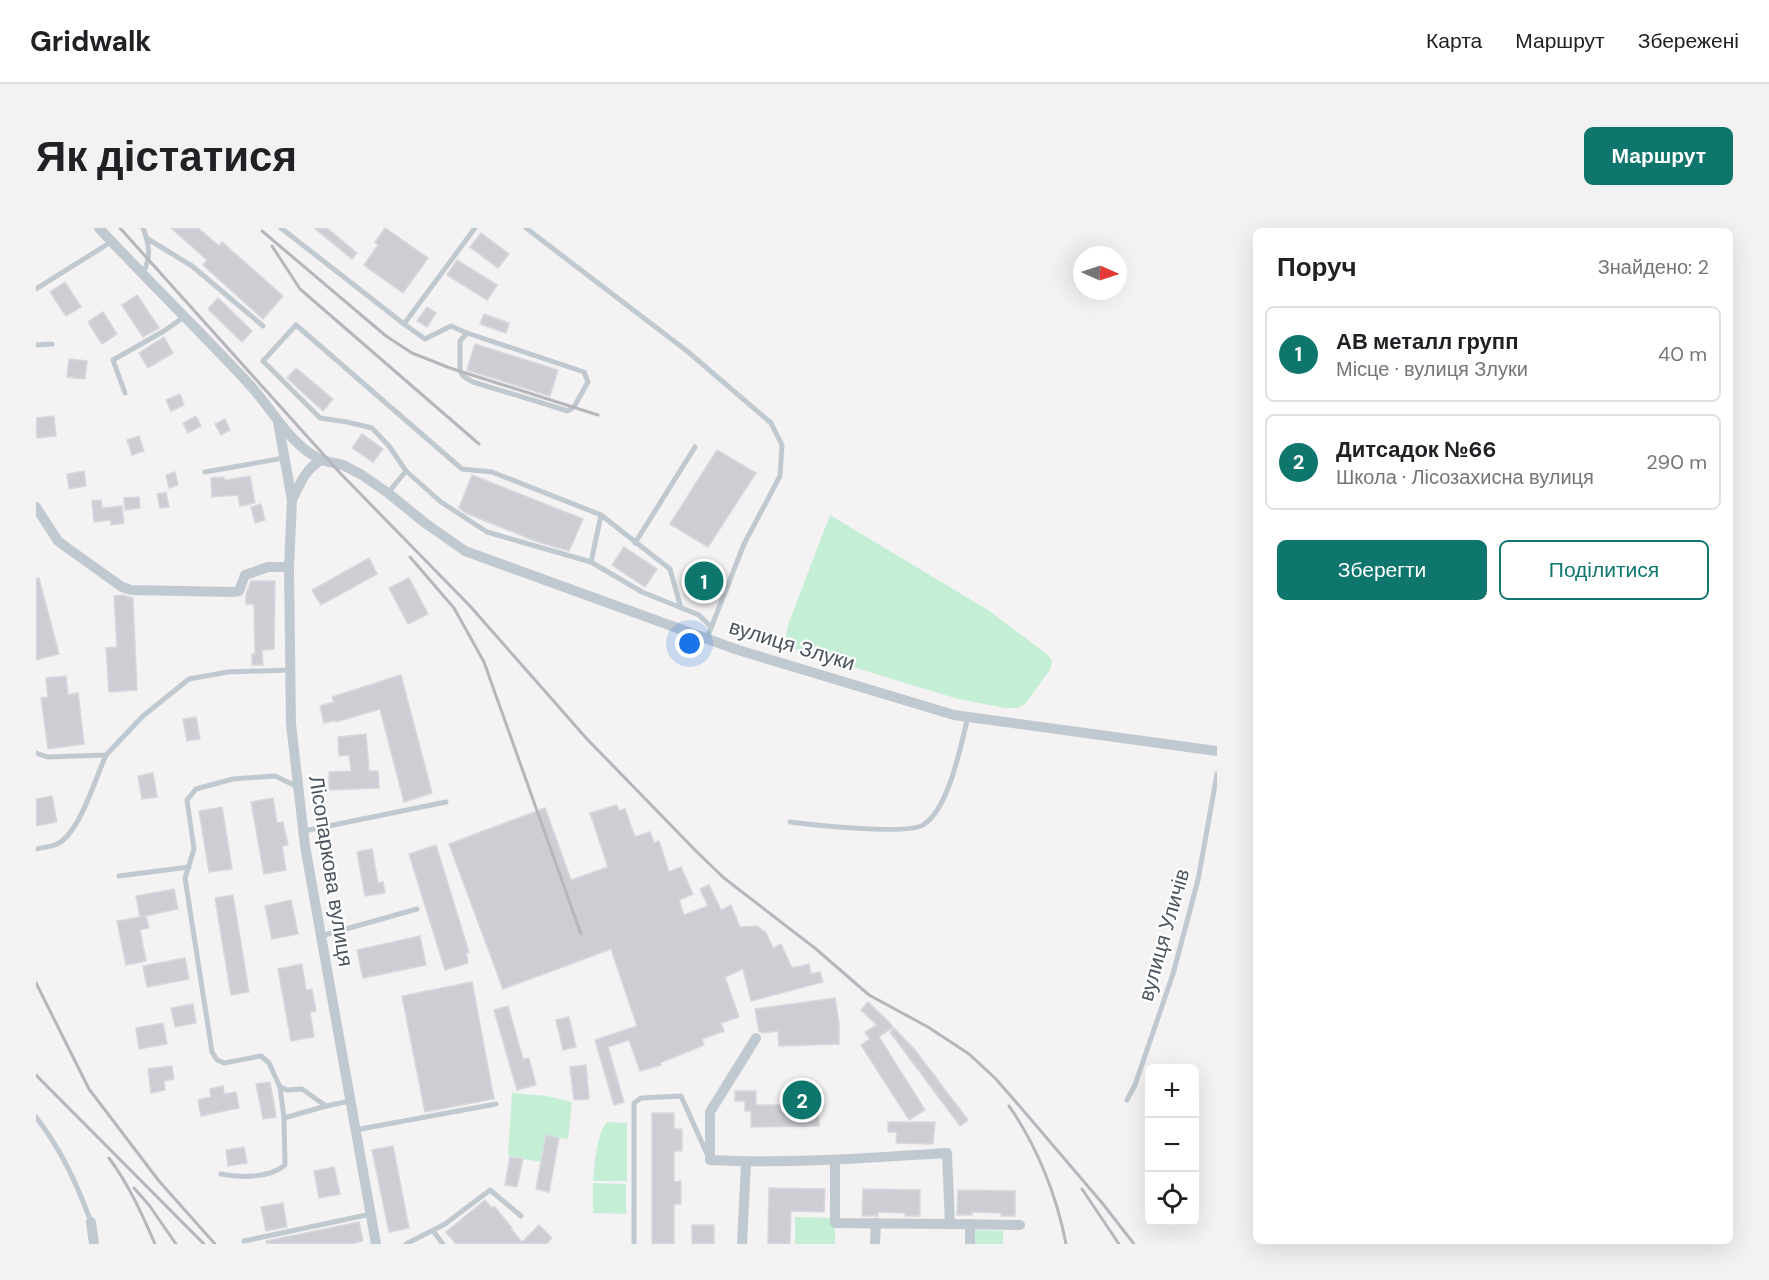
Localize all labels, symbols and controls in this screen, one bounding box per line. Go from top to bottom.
text: Gridwalk [30,23,152,60]
text: Карта [1426,27,1482,55]
text: Маршрут [1515,27,1605,55]
text: Збережені [1638,27,1739,55]
button: Маршрут [1584,127,1733,185]
text: Як дістатися [36,129,297,184]
north arrow [1073,246,1127,300]
text: Поруч [1277,250,1357,284]
text: Знайдено: 2 [1598,254,1709,280]
text: АВ металл групп [1336,327,1518,356]
text: 1 [1295,341,1302,367]
text: 40 m [1658,341,1707,367]
text: Місце · вулиця Злуки [1336,356,1528,382]
text: Дитсадок №66 [1336,435,1496,464]
text: 2 [1293,449,1304,475]
text: 290 m [1646,449,1707,475]
text: Школа · Лісозахисна вулиця [1336,464,1594,490]
button: Зберегти [1277,540,1487,600]
button: Поділитися [1499,540,1709,600]
pin: 1 [684,558,724,604]
street label: вулиця Злуки [726,613,858,677]
your location [675,629,704,658]
street label: Лісопаркова вулиця [302,773,360,969]
street label: вулиця Уличів [1132,866,1196,1004]
map controls [1145,1064,1199,1226]
button: + [1145,1064,1199,1118]
pin: 2 [782,1078,822,1122]
button: − [1145,1118,1199,1172]
button: locate [1145,1172,1199,1226]

